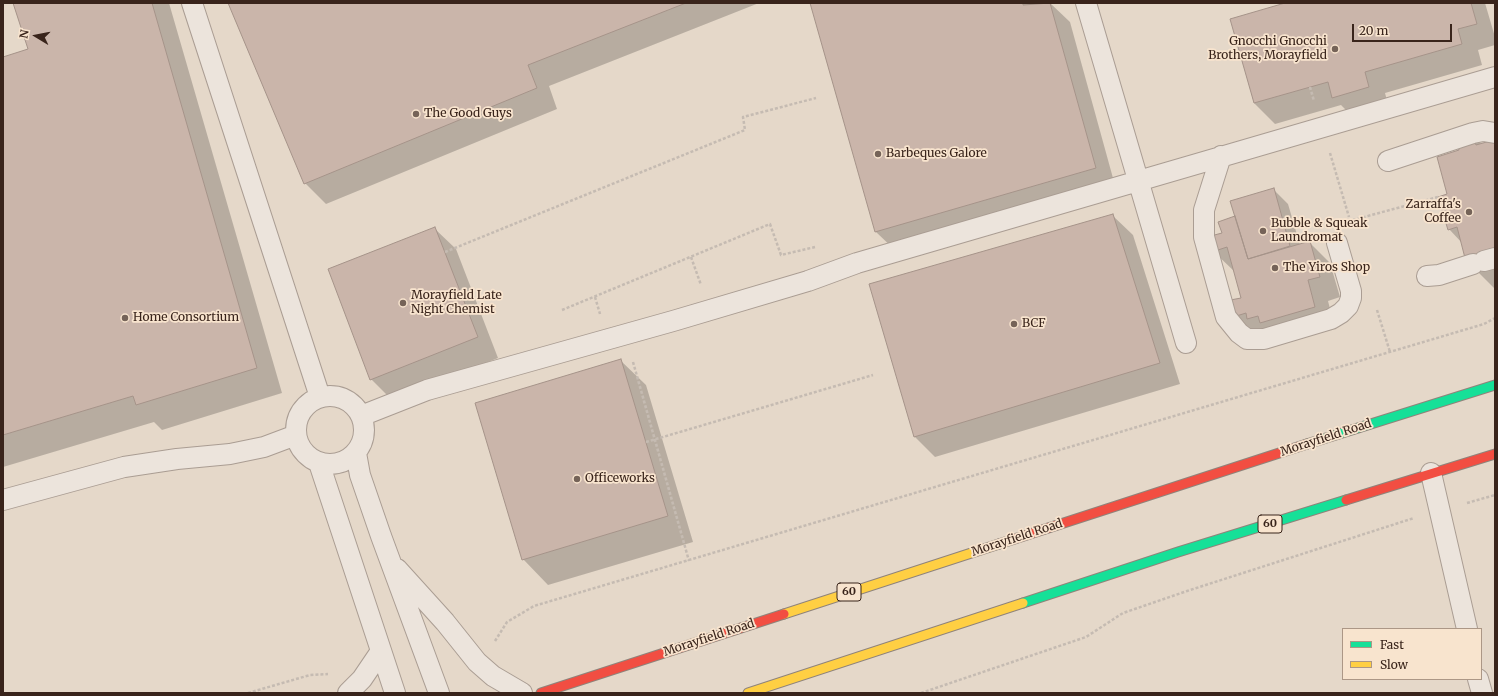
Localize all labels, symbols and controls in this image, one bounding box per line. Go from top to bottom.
north arrow [16,16,56,56]
scale bar [1354,16,1454,42]
text: 20 m [1359,23,1388,38]
text: N [17,28,32,39]
place label: Gnocchi Gnocchi Brothers, Morayfield [1208,35,1327,63]
marker: Gnocchi Gnocchi Brothers, Morayfield [1330,44,1340,54]
place label: The Good Guys [424,107,512,121]
marker: The Good Guys [411,109,421,119]
place label: Barbeques Galore [886,147,987,161]
marker: Barbeques Galore [873,149,883,159]
place label: Zarraffa's Coffee [1406,198,1461,226]
marker: Zarraffa's Coffee [1464,207,1474,217]
place label: Bubble & Squeak Laundromat [1271,217,1367,245]
marker: Bubble & Squeak Laundromat [1258,226,1268,236]
place label: The Yiros Shop [1283,261,1370,275]
marker: The Yiros Shop [1270,263,1280,273]
place label: Morayfield Late Night Chemist [411,289,502,317]
marker: Morayfield Late Night Chemist [398,298,408,308]
place label: Home Consortium [133,311,239,325]
marker: Home Consortium [120,313,130,323]
place label: BCF [1022,317,1046,331]
marker: BCF [1009,319,1019,329]
street label: Morayfield Road [1279,416,1373,460]
place label: Officeworks [585,472,655,486]
marker: Officeworks [572,474,582,484]
road number: 60 [1258,515,1282,533]
street label: Morayfield Road [970,516,1064,560]
road number: 60 [837,583,861,601]
street label: Morayfield Road [662,616,756,660]
legend [1342,628,1482,680]
text: Fast [1380,637,1404,652]
text: Slow [1380,657,1408,672]

